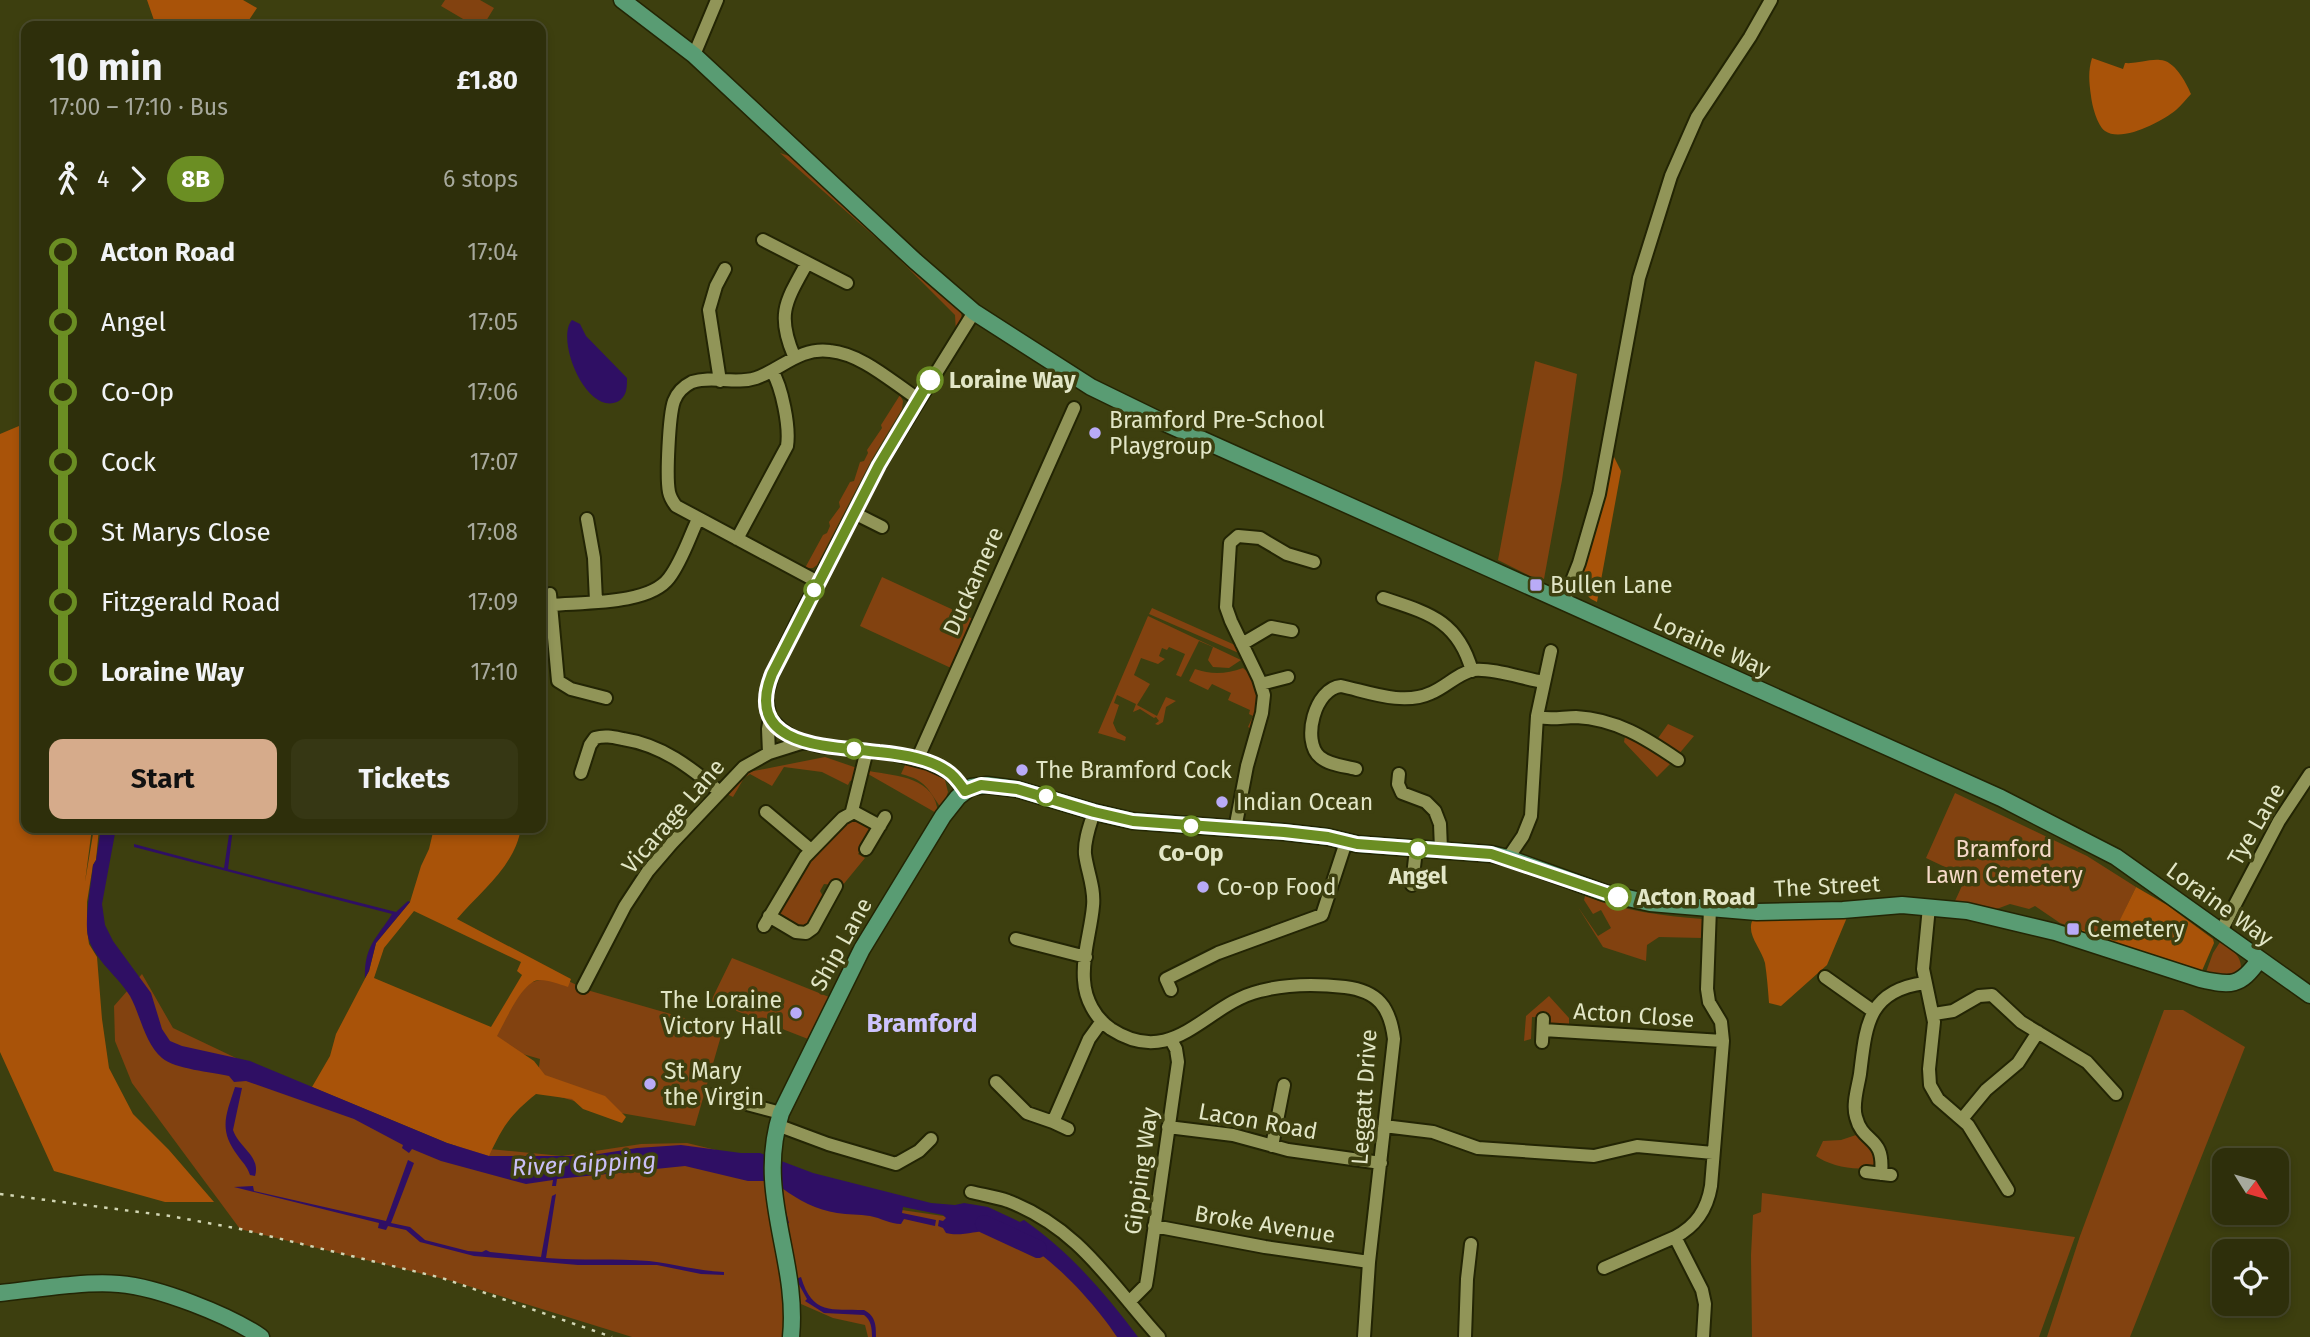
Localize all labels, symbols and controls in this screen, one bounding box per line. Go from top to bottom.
text: 10 min [49,44,163,90]
text: £1.80 [456,65,518,96]
text: 17:00 – 17:10 · Bus [49,93,228,121]
icon: walk [49,160,87,198]
icon: forward [119,160,157,198]
text: 4 [97,165,109,193]
text: 8B [181,165,210,193]
text: 6 stops [443,165,518,193]
text: Acton Road [101,237,235,268]
text: 17:04 [467,238,518,266]
text: Angel [101,307,166,338]
text: 17:05 [468,308,518,336]
place label: Loraine Way [949,366,1077,394]
marker: Loraine Way [917,367,943,393]
text: Co-Op [101,377,174,408]
text: 17:06 [467,378,518,406]
place label: Bramford Pre-School Playgroup [1109,406,1325,460]
marker: Bramford Pre-School Playgroup [1087,425,1103,441]
text: Cock [101,447,156,478]
text: 17:07 [470,448,518,476]
text: St Marys Close [101,517,271,548]
text: 17:08 [467,518,518,546]
street label: Duckamere [937,522,1009,640]
place label: Bullen Lane [1550,571,1673,599]
marker: Bullen Lane [1528,577,1544,593]
unlabelled marker [804,580,824,600]
text: Fitzgerald Road [101,587,281,618]
text: 17:09 [468,588,518,616]
street label: Loraine Way [1649,607,1776,684]
text: Loraine Way [101,657,244,688]
text: 17:10 [470,658,518,686]
button: Start [49,739,277,819]
button: Tickets [291,739,518,819]
unlabelled marker [844,739,864,759]
street label: Vicarage Lane [616,753,730,879]
place label: The Bramford Cock [1036,756,1232,784]
marker: The Bramford Cock [1014,762,1030,778]
street label: Tye Lane [2221,778,2291,870]
unlabelled marker [1036,786,1056,806]
place label: Indian Ocean [1236,788,1373,816]
marker: Indian Ocean [1214,794,1230,810]
marker: Co-Op [1181,816,1201,836]
park label: Bramford Lawn Cemetery [1925,835,2083,889]
place label: Co-Op [1158,839,1224,867]
marker: Angel [1408,839,1428,859]
street label: Loraine Way [2161,856,2279,953]
place label: Angel [1388,862,1447,890]
street label: The Street [1773,869,1882,903]
place label: Co-op Food [1217,873,1336,901]
marker: Co-op Food [1195,879,1211,895]
place label: Acton Road [1636,883,1756,911]
marker: Acton Road [1605,884,1631,910]
street label: Ship Lane [804,893,878,995]
place label: Cemetery [2087,915,2186,943]
marker: Cemetery [2065,921,2081,937]
place label: The Loraine Victory Hall [661,986,782,1040]
street label: Acton Close [1573,997,1695,1033]
marker: The Loraine Victory Hall [788,1005,804,1021]
district label: Bramford [866,1008,978,1039]
street label: Leggatt Drive [1345,1028,1383,1166]
place label: St Mary the Virgin [664,1057,764,1111]
marker: St Mary the Virgin [642,1076,658,1092]
street label: Lacon Road [1196,1097,1320,1145]
street label: Gipping Way [1118,1105,1164,1236]
water label: River Gipping [511,1146,657,1182]
north arrow [2212,1148,2289,1225]
map controls [2212,1148,2289,1316]
street label: Broke Avenue [1193,1199,1337,1249]
button: locate [2212,1239,2289,1316]

